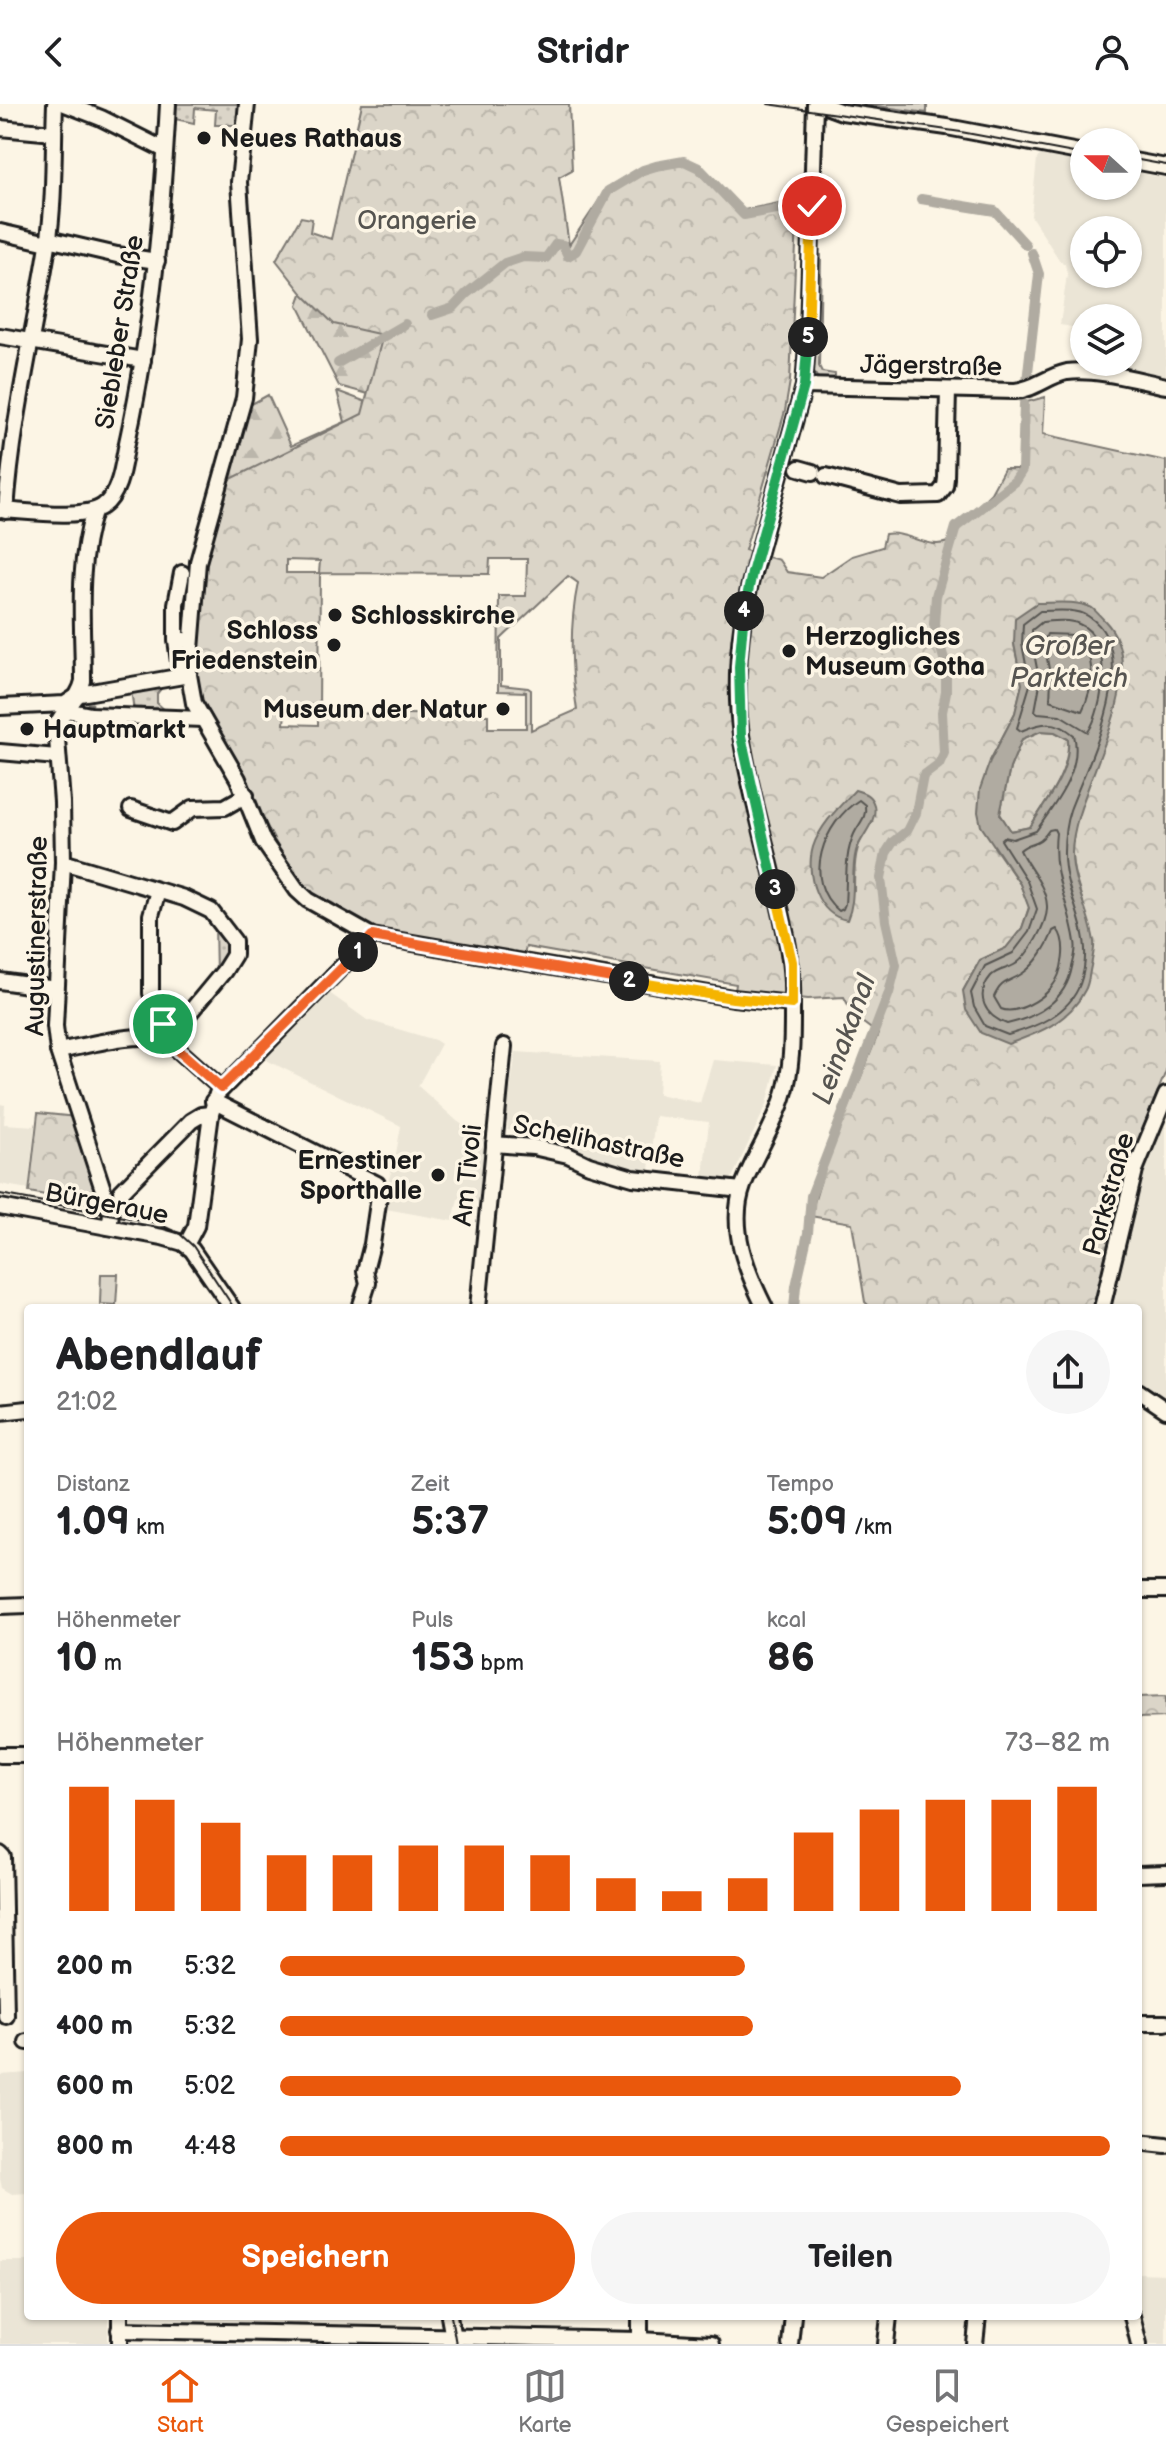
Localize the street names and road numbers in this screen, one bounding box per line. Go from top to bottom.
street label: Siebleber Straße [90,233,151,431]
street label: Jägerstraße [860,350,1002,383]
street label: Augustinerstraße [20,836,55,1036]
street label: Schelihastraße [510,1109,687,1176]
street label: Am Tivoli [448,1123,489,1228]
street label: Parkstraße [1077,1129,1142,1260]
street label: Bürgeraue [42,1177,171,1232]

